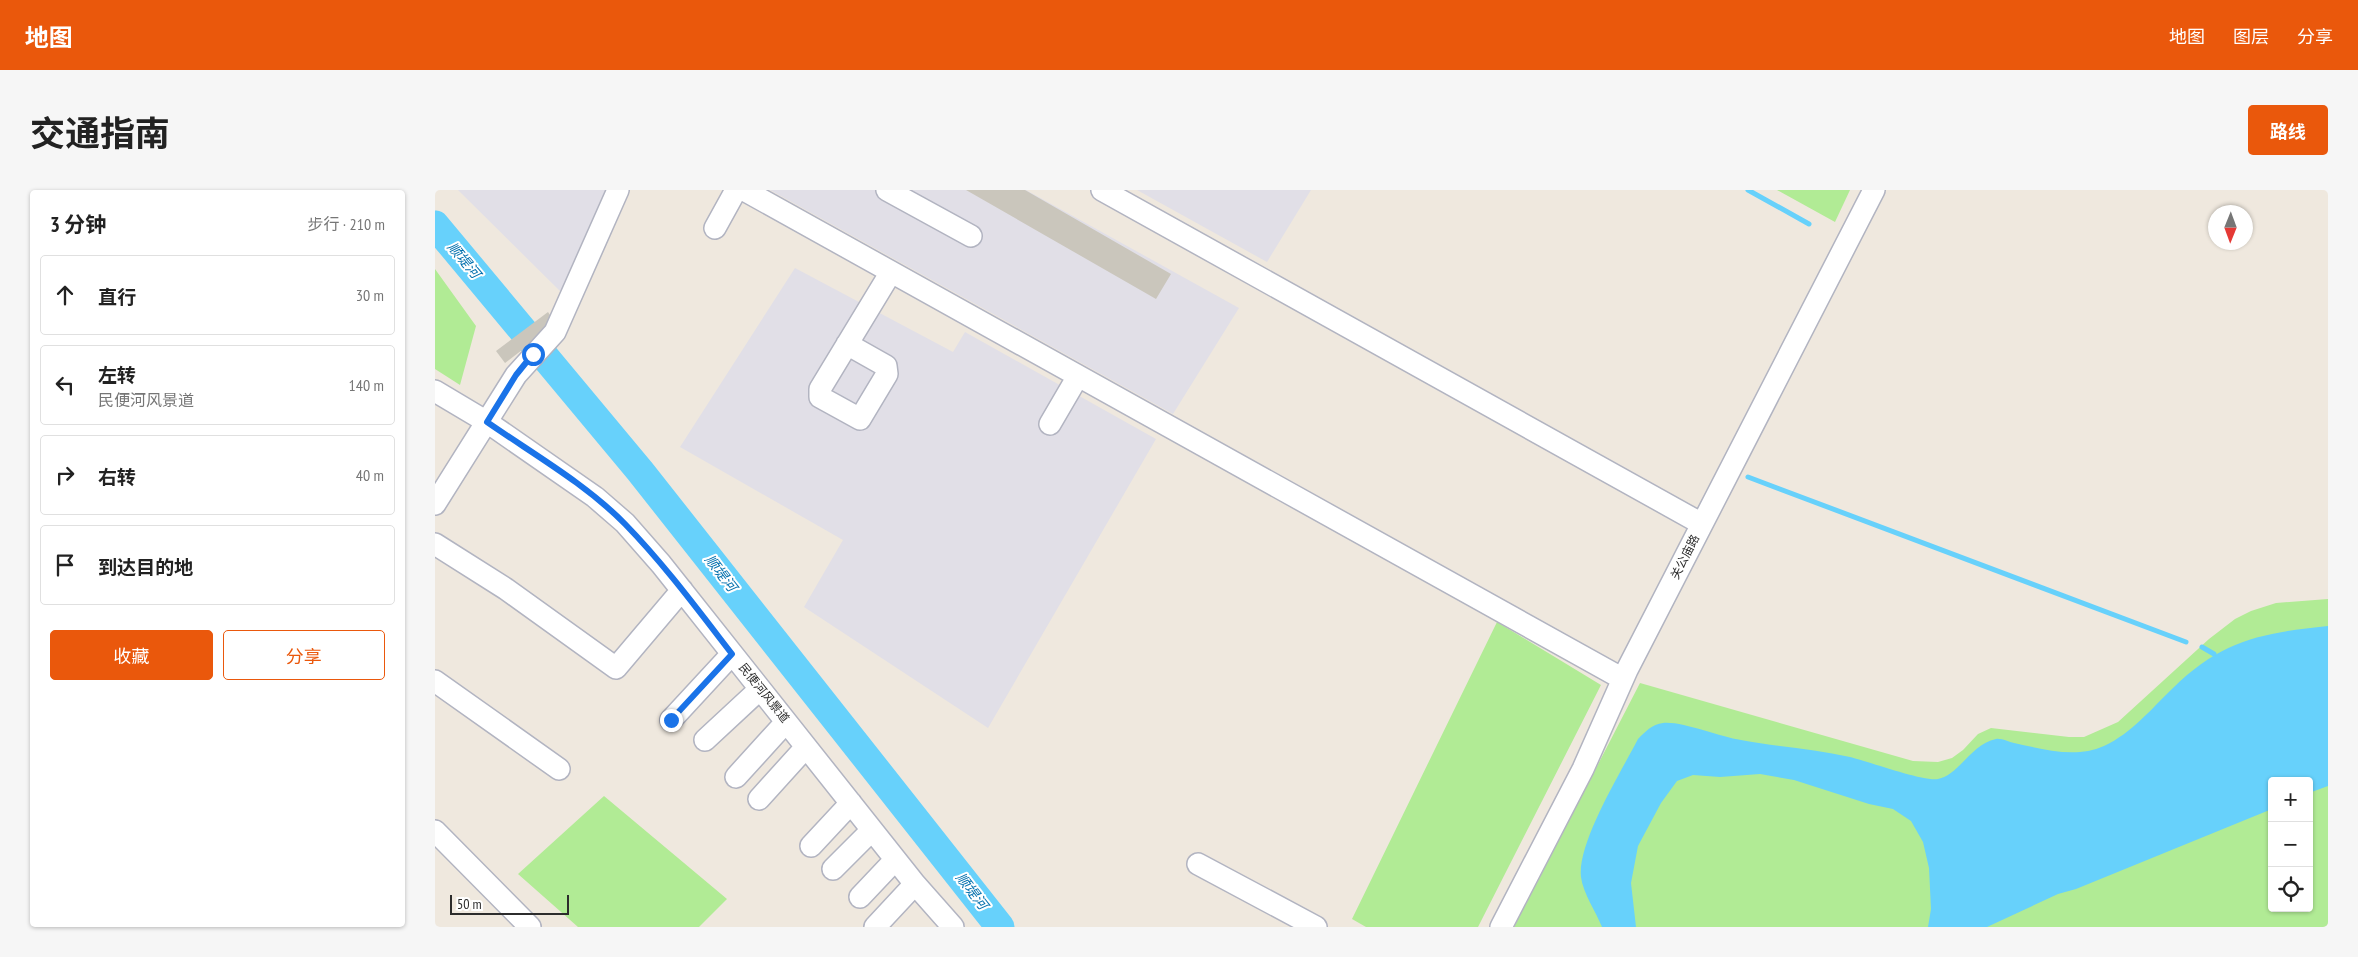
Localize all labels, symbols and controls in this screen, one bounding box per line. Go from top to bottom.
text: 地图 [25,22,73,53]
text: 地图 [2169,25,2205,48]
text: 图层 [2233,25,2269,48]
text: 分享 [2297,25,2333,48]
button: 路线 [2248,105,2328,155]
text: 交通指南 [30,110,170,156]
north arrow [2208,205,2253,250]
text: 3 分钟 [50,211,106,238]
text: 步行 · 210 m [307,214,385,234]
water label: 顺堤河 [444,238,486,284]
icon: ahead [51,281,79,309]
text: 直行 [98,285,136,309]
text: 30 m [356,285,384,305]
route start [522,343,545,366]
text: 左转 [98,363,136,387]
icon: left [51,371,79,399]
text: 140 m [349,375,384,395]
text: 民便河风景道 [98,390,194,410]
icon: right [51,461,79,489]
text: 右转 [98,465,136,489]
text: 40 m [356,465,384,485]
street label: 关公庙路 [1667,532,1702,582]
icon: arrive [51,551,79,579]
water label: 顺堤河 [701,551,743,597]
text: 到达目的地 [98,555,193,579]
button: 收藏 [50,630,213,680]
button: 分享 [223,630,385,680]
street label: 民便河风景道 [736,660,793,725]
route end [660,709,683,732]
map controls [2268,777,2313,912]
button: + [2268,777,2313,822]
button: − [2268,822,2313,867]
button: locate [2268,867,2313,912]
water label: 顺堤河 [952,869,994,915]
scale bar [450,892,569,915]
text: 50 m [457,895,482,913]

